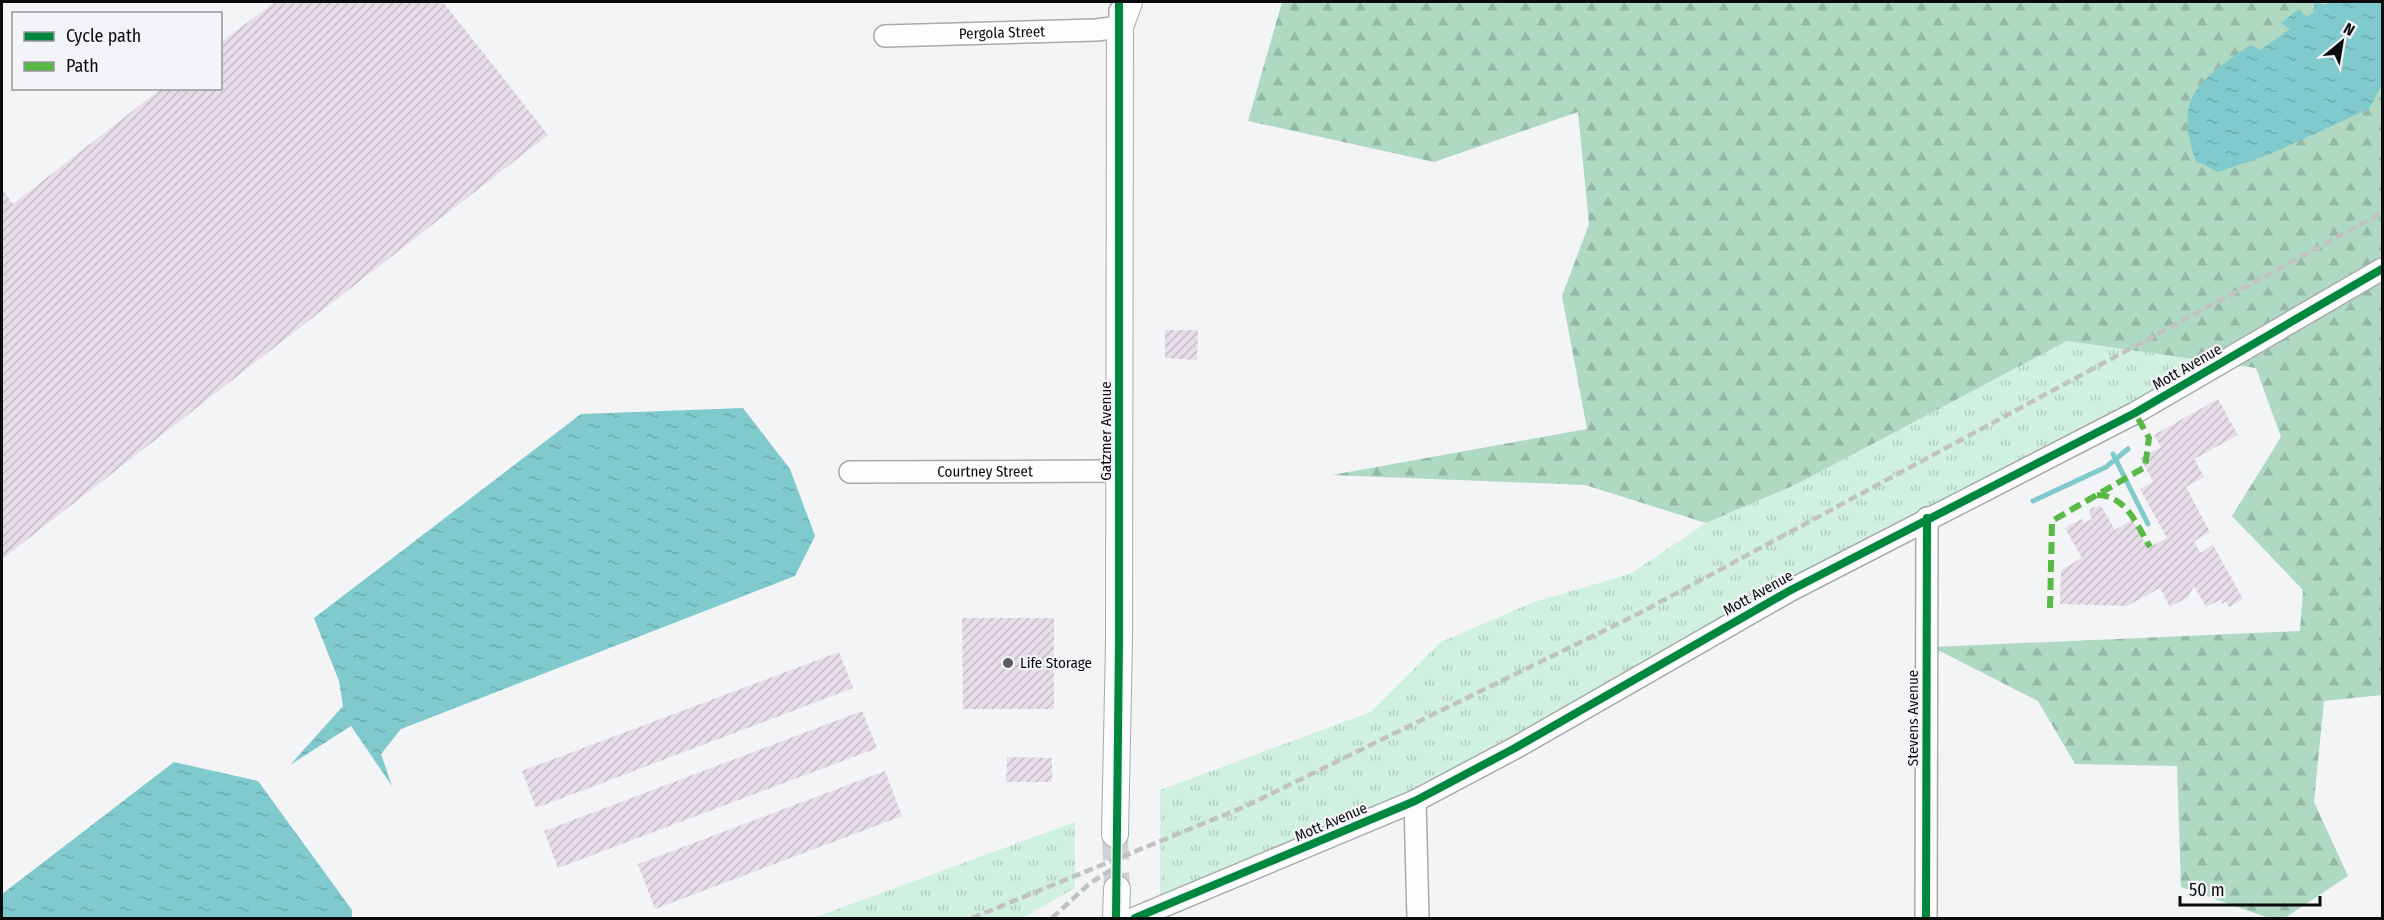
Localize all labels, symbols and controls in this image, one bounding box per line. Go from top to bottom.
legend [12,12,222,90]
north arrow [2312,12,2372,72]
text: N [2340,19,2358,40]
street label: Pergola Street [959,22,1045,43]
text: Cycle path [66,25,141,47]
text: Path [66,55,99,77]
street label: Mott Avenue [2149,340,2225,394]
street label: Gatzmer Avenue [1097,381,1115,481]
street label: Courtney Street [937,462,1033,481]
street label: Mott Avenue [1720,566,1796,620]
place label: Life Storage [1020,654,1092,672]
marker: Life Storage [1001,656,1015,670]
street label: Stevens Avenue [1904,670,1922,766]
street label: Mott Avenue [1292,799,1370,845]
scale bar [2180,869,2320,907]
text: 50 m [2189,879,2225,901]

